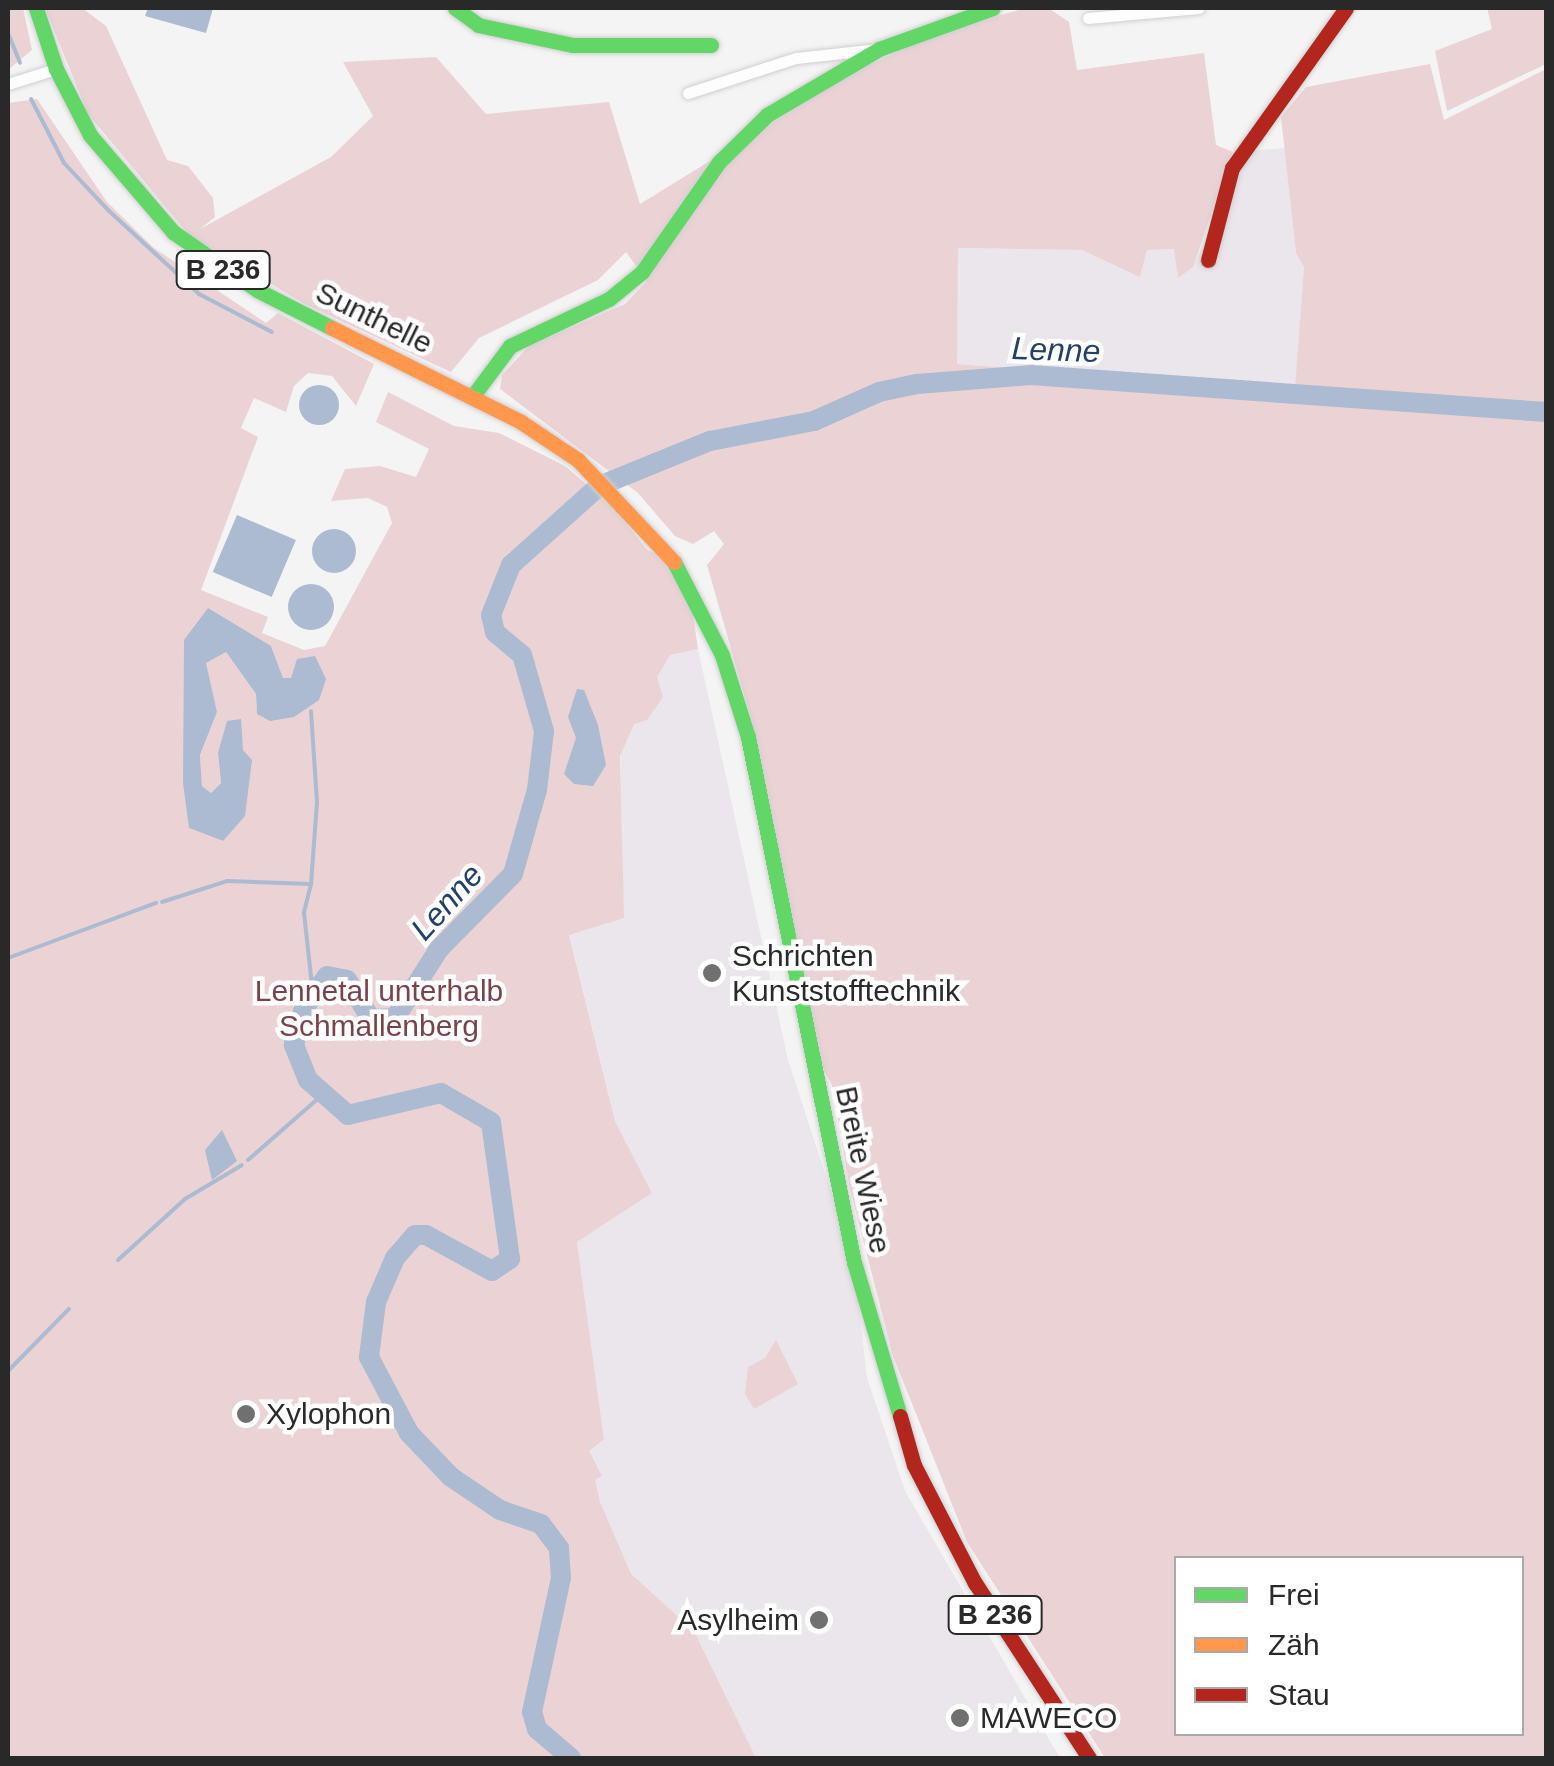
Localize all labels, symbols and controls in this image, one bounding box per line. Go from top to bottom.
road number: B 236 [176,247,270,293]
street label: Sunthelle [310,274,438,362]
water label: Lenne [1011,329,1101,371]
water label: Lenne [403,856,491,948]
place label: Schrichten Kunststofftechnik [732,938,960,1008]
marker: Schrichten Kunststofftechnik [701,962,723,984]
park label: Lennetal unterhalb Schmallenberg [255,973,503,1044]
street label: Breite Wiese [828,1083,898,1257]
place label: Xylophon [266,1396,391,1432]
marker: Xylophon [235,1403,257,1425]
legend [1174,1556,1524,1736]
text: Frei [1268,1578,1320,1611]
road number: B 236 [948,1592,1042,1638]
place label: Asylheim [677,1602,799,1638]
marker: Asylheim [808,1609,830,1631]
text: Zäh [1268,1628,1320,1661]
text: Stau [1268,1678,1330,1711]
place label: MAWECO [980,1700,1117,1736]
marker: MAWECO [949,1707,971,1729]

